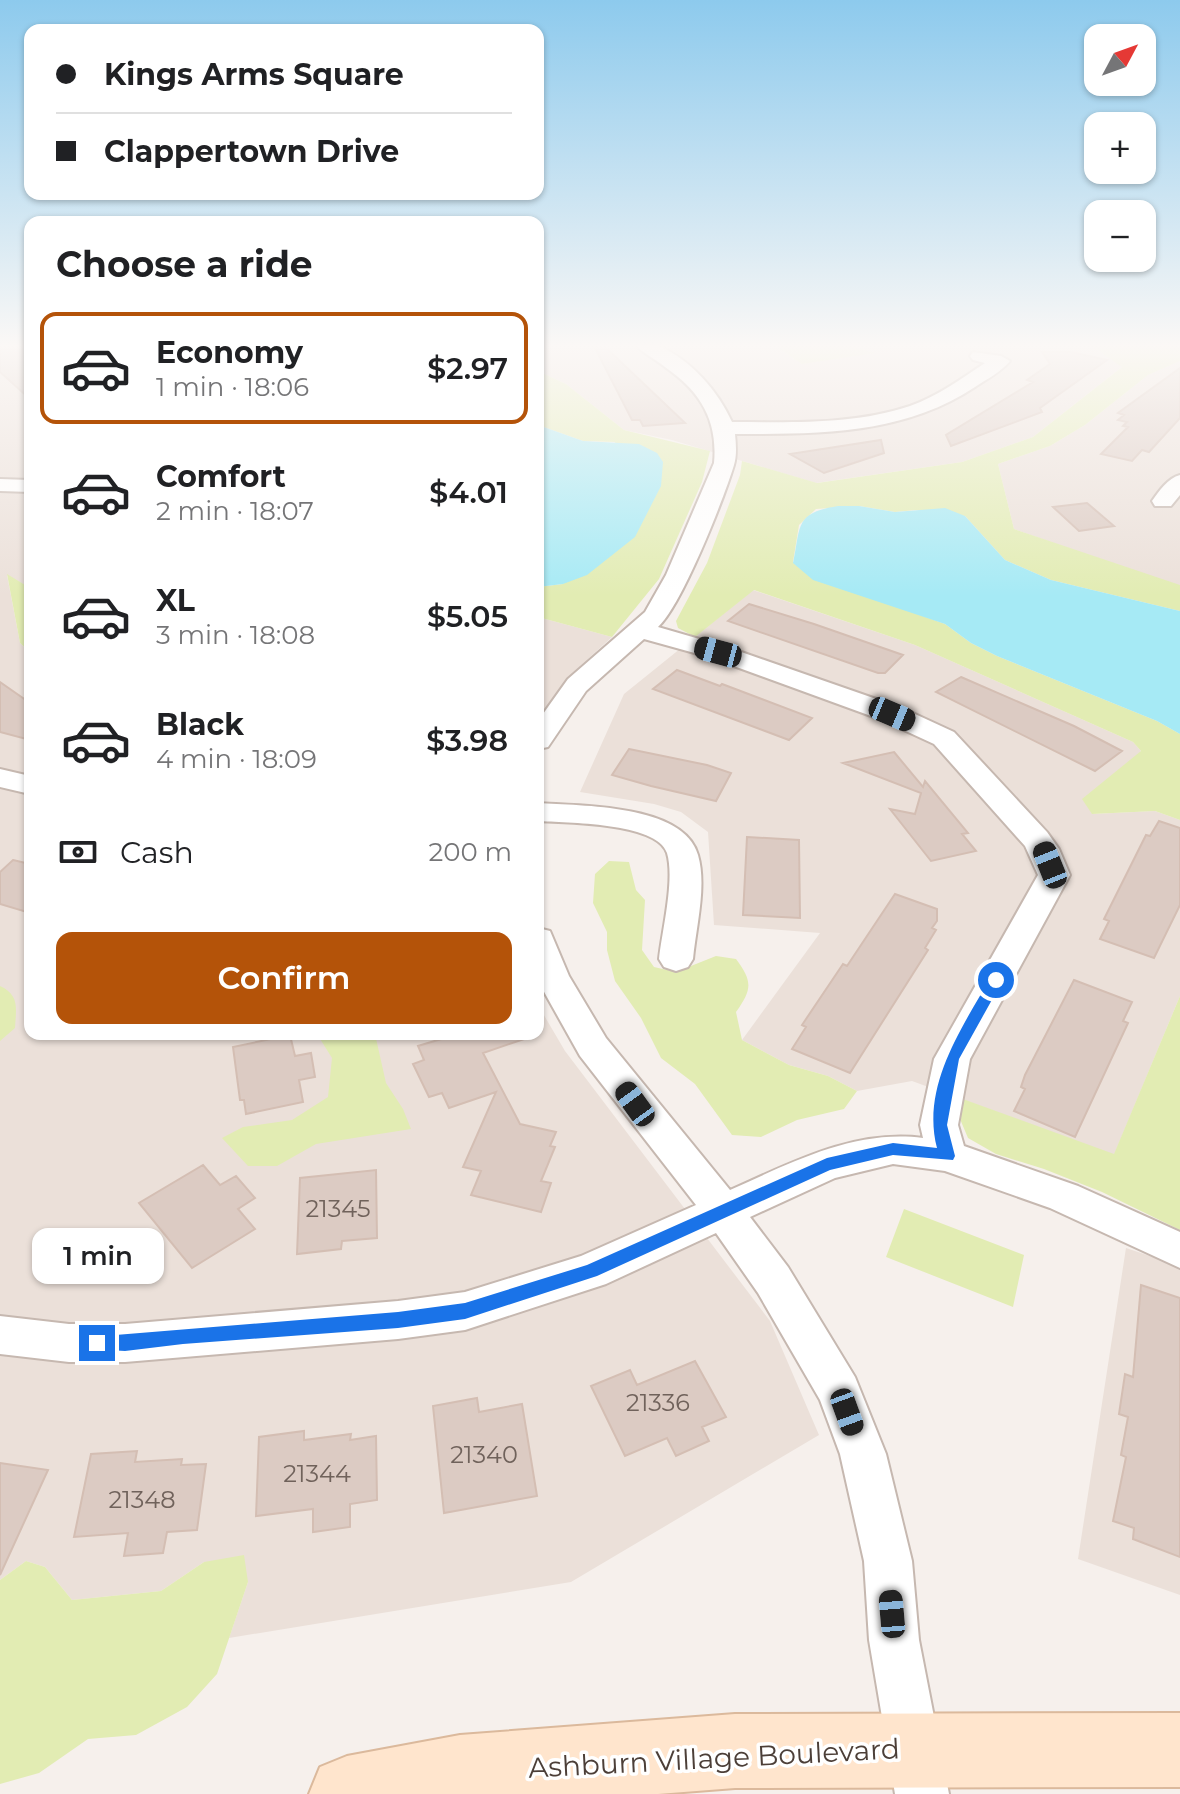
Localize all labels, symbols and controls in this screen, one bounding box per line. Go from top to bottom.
north arrow [1084,24,1156,96]
map controls [1084,24,1156,272]
text: Kings Arms Square [104,56,404,93]
button: + [1084,112,1156,184]
text: Clappertown Drive [104,133,399,170]
button: − [1084,200,1156,272]
text: Choose a ride [56,242,313,286]
icon: car [60,332,132,404]
text: Economy [156,334,303,371]
text: $2.97 [427,350,508,387]
text: 1 min · 18:06 [156,371,309,403]
icon: car [60,456,132,528]
text: Comfort [156,458,286,495]
text: $4.01 [429,474,508,511]
text: 2 min · 18:07 [156,495,314,527]
icon: car [60,580,132,652]
text: XL [156,582,195,619]
text: $5.05 [427,598,508,635]
text: 3 min · 18:08 [156,619,315,651]
car [692,634,744,670]
car [865,694,919,734]
icon: car [60,704,132,776]
text: Black [156,706,244,743]
text: $3.98 [426,722,508,759]
text: 4 min · 18:09 [156,743,317,775]
icon: cash [56,830,100,874]
text: Cash [120,834,194,871]
text: 200 m [428,836,512,868]
car [1030,838,1070,892]
button: Confirm [56,932,512,1024]
route start [978,962,1014,998]
car [611,1078,659,1130]
house number: 21345 [305,1194,371,1223]
callout: 1 min [31,1227,163,1283]
text: 1 min [63,1240,133,1272]
route end [79,1325,115,1361]
car [828,1385,866,1439]
house number: 21336 [626,1388,690,1417]
house number: 21340 [450,1440,518,1469]
house number: 21344 [283,1459,351,1488]
house number: 21348 [108,1485,176,1514]
car [878,1589,906,1639]
street label: Ashburn Village Boulevard [527,1731,901,1785]

